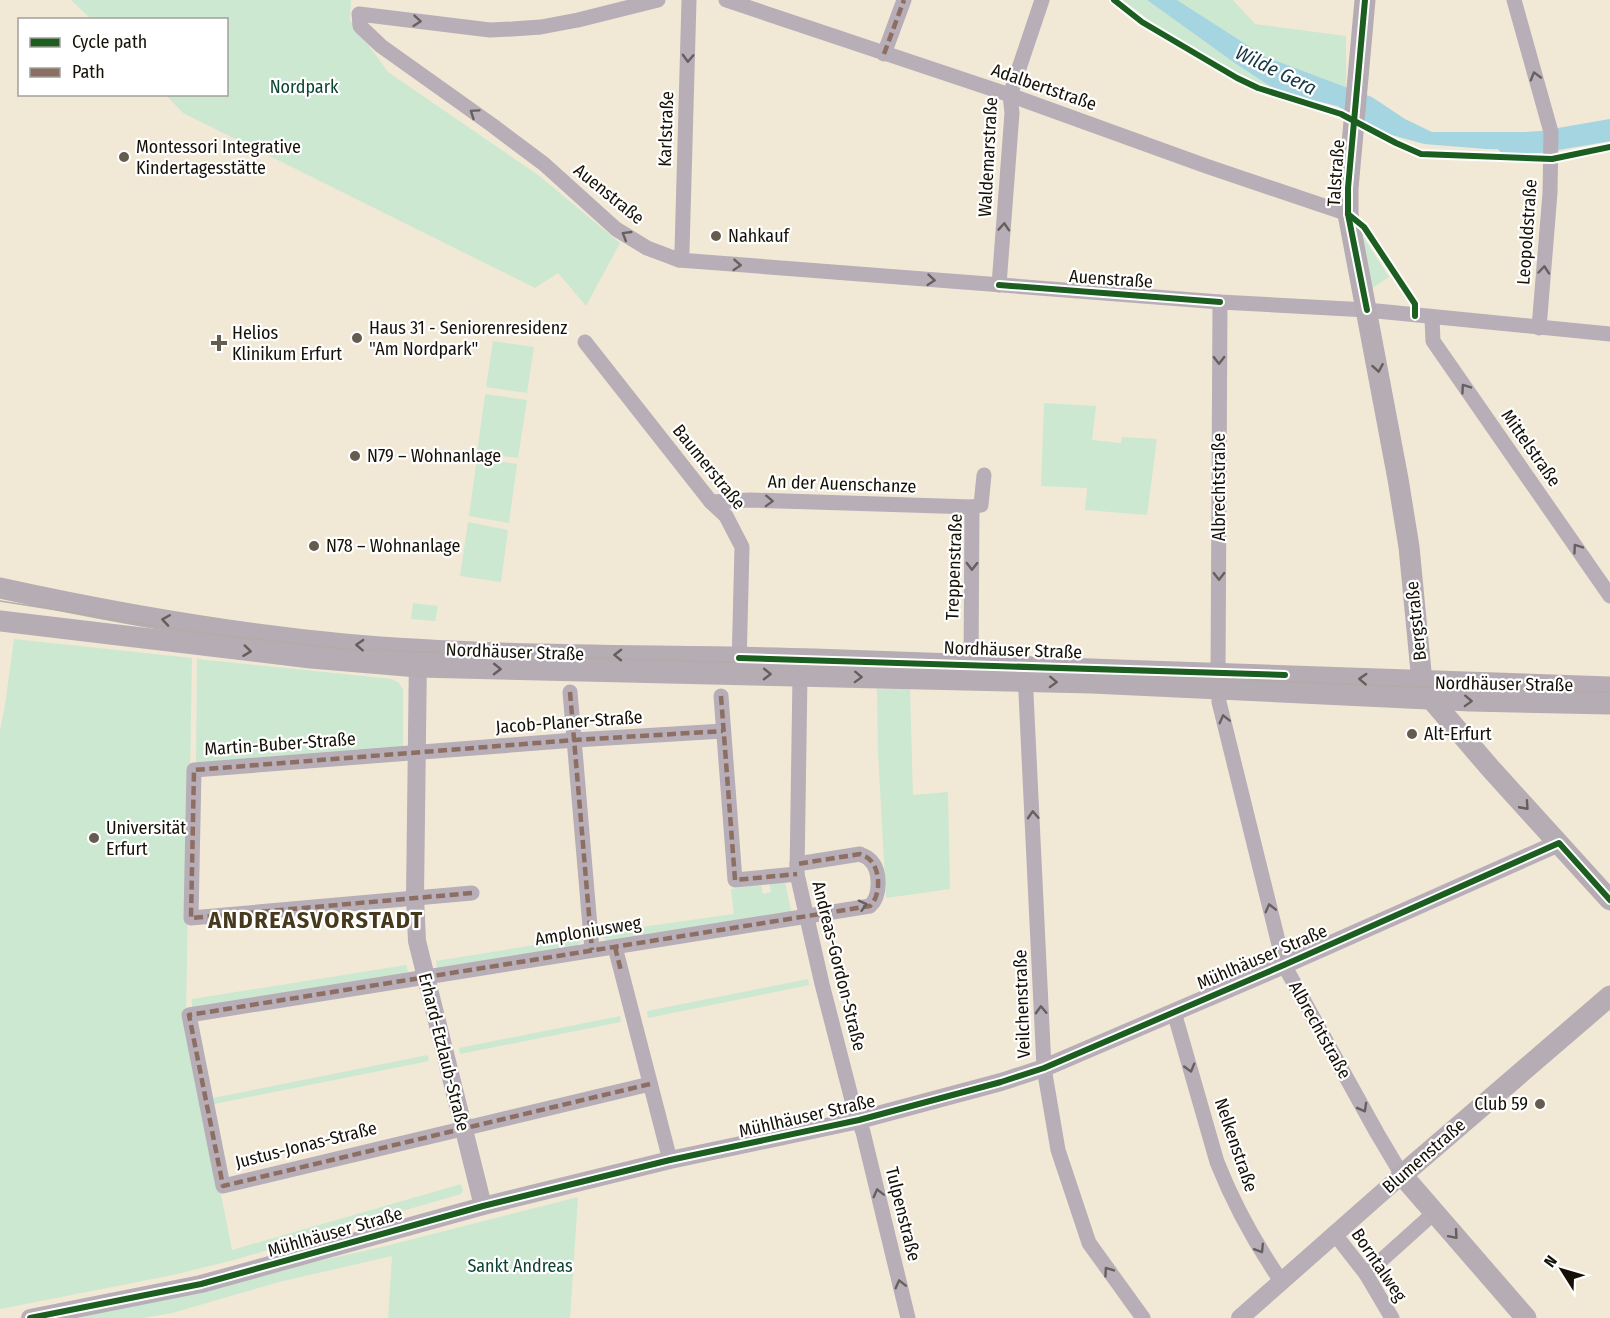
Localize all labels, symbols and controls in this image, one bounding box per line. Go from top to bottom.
one-way arrow [412,14,421,27]
legend [18,18,228,96]
text: Cycle path [72,31,147,53]
water label: Wilde Gera [1231,40,1321,100]
one-way arrow [682,54,694,63]
street label: Adalbertstraße [989,59,1100,115]
text: Path [72,61,105,83]
one-way arrow [1530,71,1543,81]
park label: Nordpark [270,76,339,98]
street label: Karlstraße [654,91,678,167]
street label: Waldemarstraße [974,96,1002,218]
one-way arrow [470,109,481,120]
place label: Montessori Integrative Kindertagesstätte [136,136,301,179]
street label: Talstraße [1323,138,1349,207]
marker: Montessori Integrative Kindertagesstätte [117,150,131,164]
street label: Auenstraße [569,159,649,229]
street label: Leopoldstraße [1512,178,1542,286]
one-way arrow [997,222,1010,231]
place label: Nahkauf [728,225,791,247]
marker: Nahkauf [709,229,723,243]
one-way arrow [622,231,632,242]
one-way arrow [732,258,741,271]
street label: Auenstraße [1068,265,1154,293]
one-way arrow [1537,265,1550,274]
one-way arrow [927,273,936,286]
place label: Haus 31 - Seniorenresidenz "Am Nordpark" [369,317,567,360]
place label: Helios Klinikum Erfurt [232,322,342,365]
marker: Haus 31 - Seniorenresidenz "Am Nordpark" [350,331,364,345]
marker: Helios Klinikum Erfurt [210,334,228,352]
one-way arrow [1213,356,1226,365]
one-way arrow [1371,363,1383,373]
one-way arrow [1461,384,1472,395]
street label: Mittelstraße [1496,405,1566,491]
street label: Baumerstraße [668,420,750,514]
street label: Albrechtstraße [1208,433,1230,541]
place label: N79 – Wohnanlage [367,445,501,467]
marker: N79 – Wohnanlage [348,449,362,463]
street label: An der Auenschanze [767,470,917,498]
one-way arrow [765,495,774,507]
street label: Treppenstraße [941,513,967,621]
place label: N78 – Wohnanlage [326,535,460,557]
marker: N78 – Wohnanlage [307,539,321,553]
one-way arrow [1573,544,1584,555]
one-way arrow [965,561,978,570]
one-way arrow [1213,572,1225,581]
street label: Bergstraße [1401,580,1431,662]
one-way arrow [162,614,172,627]
street label: Nordhäuser Straße [943,637,1083,663]
one-way arrow [355,638,364,651]
street label: Nordhäuser Straße [445,639,585,665]
one-way arrow [243,644,252,656]
one-way arrow [613,649,622,662]
one-way arrow [493,662,502,675]
one-way arrow [763,668,772,680]
one-way arrow [854,670,863,683]
street label: Nordhäuser Straße [1435,672,1574,696]
one-way arrow [1359,673,1368,686]
one-way arrow [1049,676,1058,689]
one-way arrow [1464,694,1473,707]
street label: Jacob-Planer-Straße [495,706,643,738]
one-way arrow [1218,714,1231,724]
place label: Alt-Erfurt [1424,723,1492,745]
marker: Alt-Erfurt [1405,727,1419,741]
street label: Martin-Buber-Straße [204,728,357,760]
one-way arrow [1518,800,1529,810]
one-way arrow [1026,810,1039,819]
place label: Universität Erfurt [106,817,186,860]
marker: Universität Erfurt [87,831,101,845]
street label: Andreas-Gordon-Straße [807,879,871,1053]
one-way arrow [858,900,868,913]
one-way arrow [1264,903,1277,913]
district label: ANDREASVORSTADT [207,906,424,934]
street label: Amploniusweg [533,912,643,950]
street label: Mühlhäuser Straße [1194,920,1330,994]
street label: Veilchenstraße [1009,949,1035,1059]
street label: Erhard-Etzlaub-Straße [414,971,474,1134]
street label: Albrechtstraße [1284,977,1356,1083]
one-way arrow [1035,1005,1048,1014]
one-way arrow [1183,1062,1195,1073]
street label: Mühlhäuser Straße [737,1090,877,1142]
place label: Club 59 [1474,1093,1528,1115]
street label: Nelkenstraße [1210,1095,1262,1195]
marker: Club 59 [1533,1097,1547,1111]
one-way arrow [1356,1102,1367,1112]
street label: Blumenstraße [1378,1114,1470,1198]
street label: Justus-Jonas-Straße [233,1117,379,1173]
street label: Tulpenstraße [881,1165,925,1264]
one-way arrow [872,1188,885,1198]
street label: Mühlhäuser Straße [265,1202,405,1262]
street label: Borntalweg [1347,1224,1412,1306]
one-way arrow [1447,1228,1458,1239]
north arrow [1532,1240,1592,1300]
one-way arrow [1252,1243,1264,1253]
text: N [1540,1252,1561,1271]
park label: Sankt Andreas [467,1255,573,1277]
one-way arrow [1104,1266,1115,1277]
one-way arrow [894,1279,907,1289]

